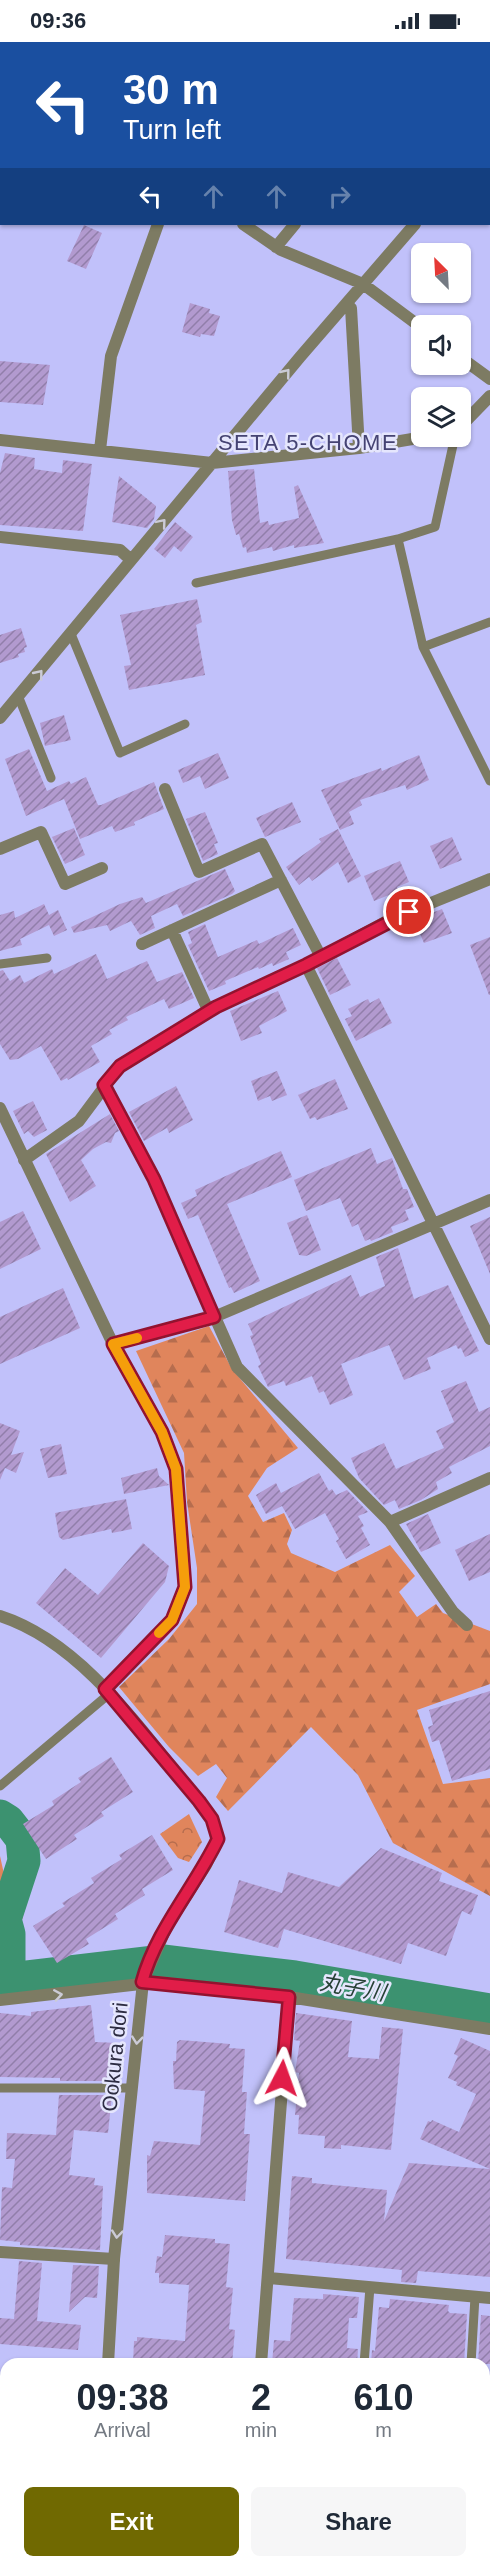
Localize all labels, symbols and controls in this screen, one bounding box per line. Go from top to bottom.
text: 09:36 [30,8,86,33]
icon: left [24,66,102,144]
text: 30 m [123,66,219,113]
text: Turn left [123,115,221,145]
icon: left [134,180,167,213]
icon: ahead [197,180,230,213]
icon: ahead [260,180,293,213]
icon: right [323,180,356,213]
north arrow [411,243,471,303]
map controls [411,243,471,447]
button: sound [411,315,471,375]
one-way arrow [279,369,290,380]
button: layers [411,387,471,447]
district label: SETA 5-CHOME [218,430,398,455]
one-way arrow [155,519,166,530]
one-way arrow [31,670,42,681]
pin [383,886,434,937]
icon: arrive [392,895,425,928]
water label: 丸子川 [318,1969,390,2006]
one-way arrow [54,1990,63,2002]
street label: Ookura dori [97,2001,132,2113]
one-way arrow [131,2035,144,2045]
position arrow [250,2046,314,2110]
one-way arrow [111,2229,124,2239]
text: 09:38 [76,2377,168,2418]
text: 2 [251,2377,271,2418]
text: 610 [353,2377,414,2418]
text: Arrival [94,2419,151,2441]
text: min [245,2419,277,2441]
text: m [375,2419,392,2441]
button: Exit [24,2487,239,2556]
button: Share [251,2487,466,2556]

